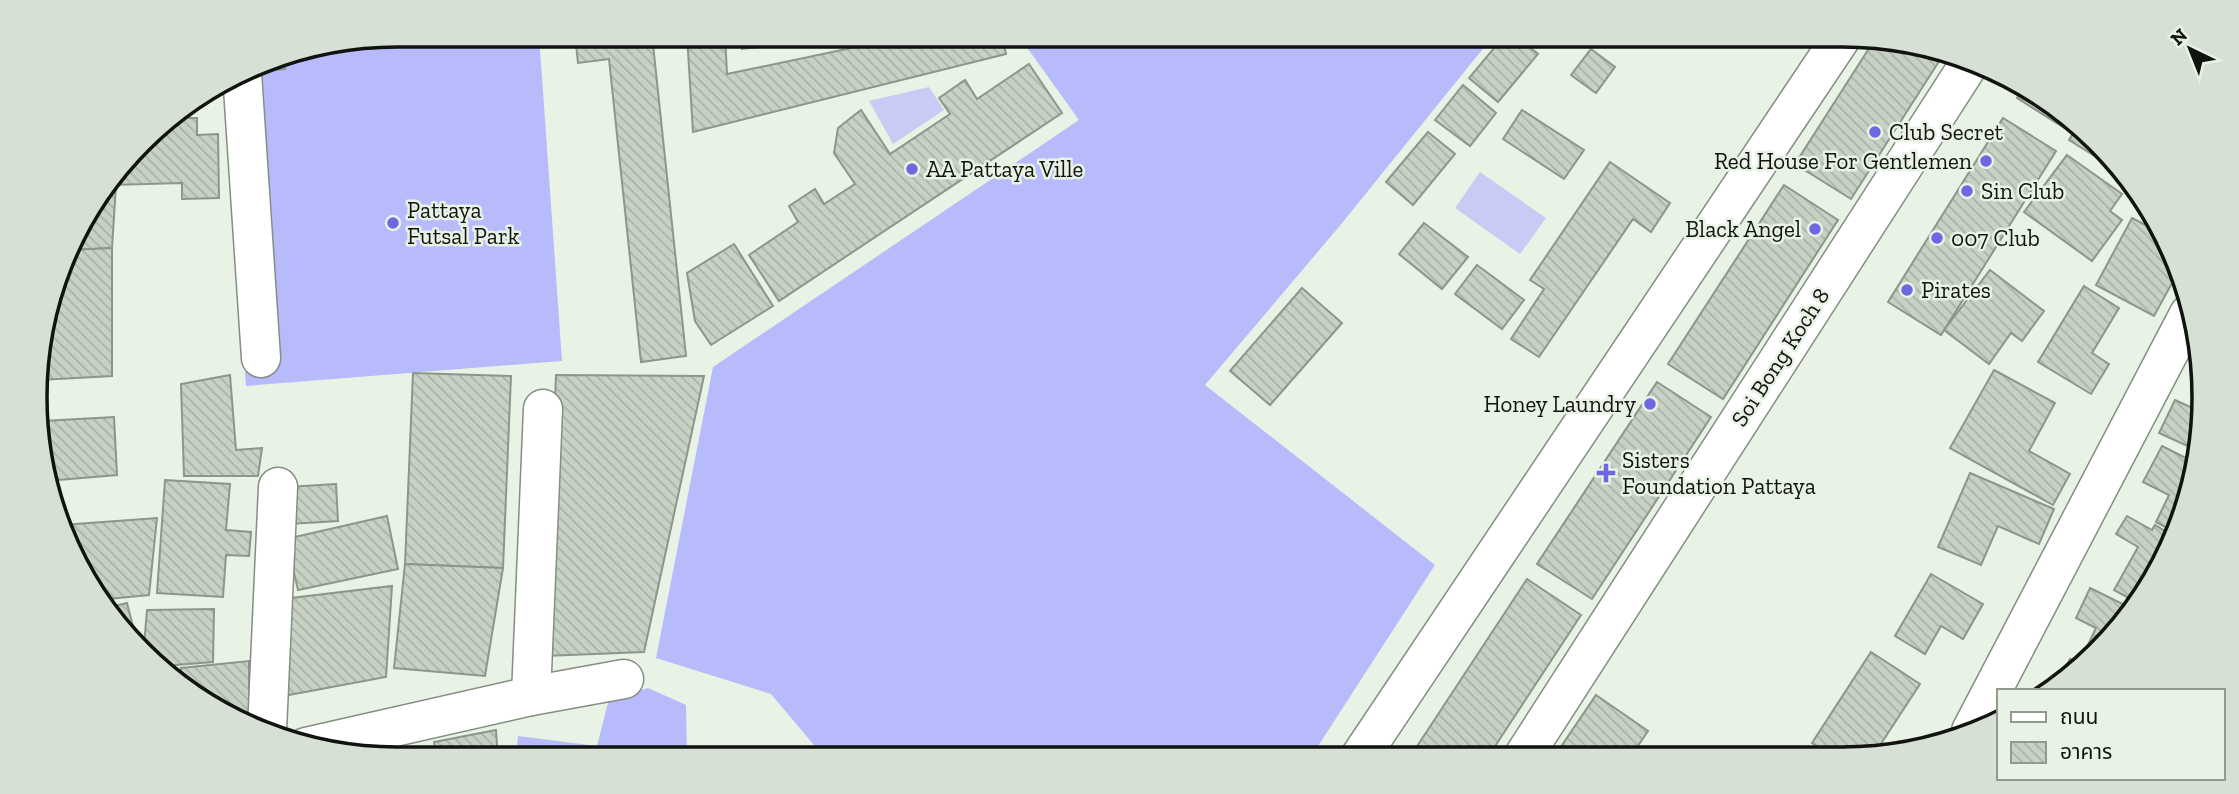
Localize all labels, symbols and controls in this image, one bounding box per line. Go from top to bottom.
north arrow [2155,14,2225,84]
text: N [2166,24,2192,50]
place label: Club Secret [1889,118,2004,146]
marker: Club Secret [1867,124,1883,140]
place label: Red House For Gentlemen [1714,147,1972,175]
marker: Red House For Gentlemen [1978,153,1994,169]
place label: AA Pattaya Ville [926,155,1083,183]
marker: AA Pattaya Ville [904,161,920,177]
place label: Sin Club [1981,177,2064,205]
marker: Sin Club [1959,183,1975,199]
place label: Pattaya Futsal Park [407,196,519,250]
marker: Pattaya Futsal Park [385,215,401,231]
place label: Black Angel [1685,215,1801,243]
marker: Black Angel [1807,221,1823,237]
place label: 007 Club [1951,224,2040,252]
marker: 007 Club [1929,230,1945,246]
place label: Pirates [1921,276,1991,304]
marker: Pirates [1899,282,1915,298]
street label: Soi Bong Koch 8 [1725,283,1835,431]
place label: Honey Laundry [1484,390,1636,418]
marker: Honey Laundry [1642,396,1658,412]
place label: Sisters Foundation Pattaya [1622,446,1816,500]
marker: Sisters Foundation Pattaya [1596,463,1616,483]
legend [1997,689,2225,780]
text: ถนน [2060,704,2098,729]
text: อาคาร [2060,739,2112,764]

